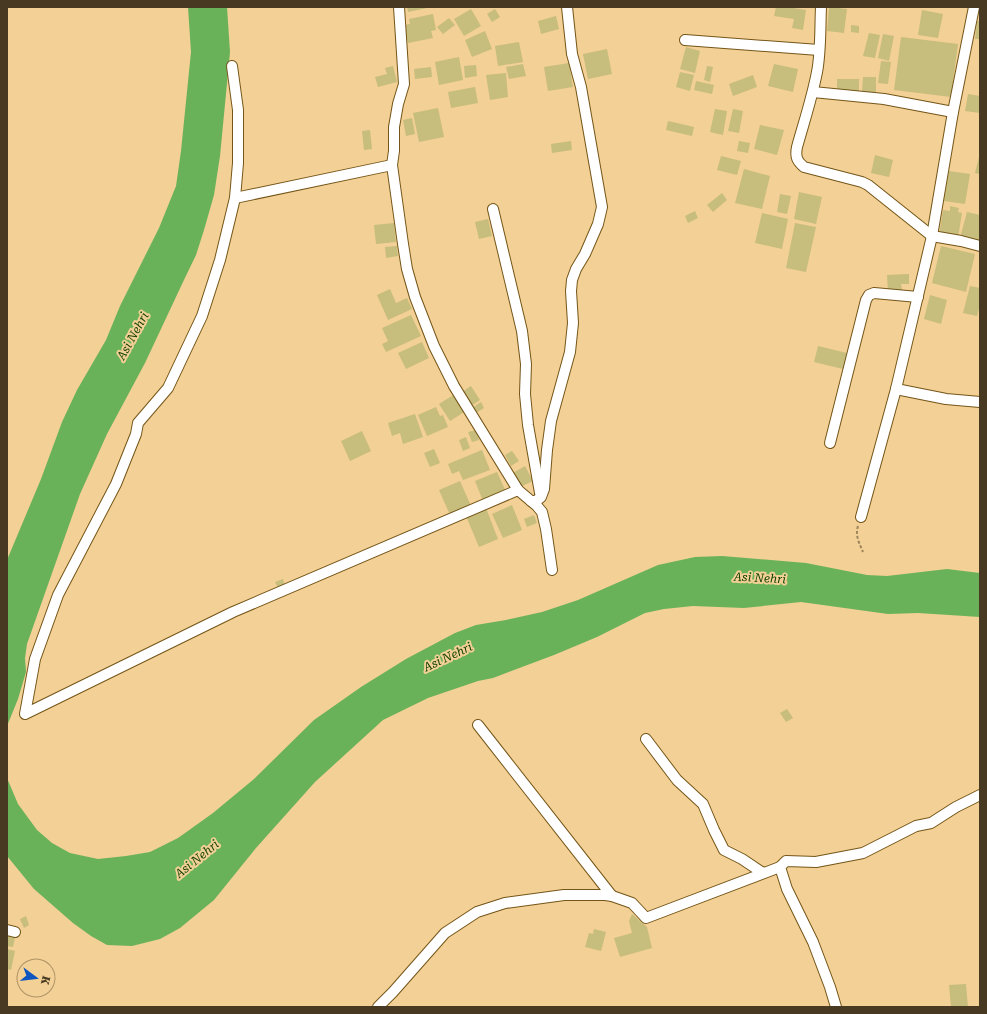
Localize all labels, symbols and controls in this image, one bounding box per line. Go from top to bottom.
water label: Asi Nehri [114,310,152,363]
water label: Asi Nehri [733,570,787,586]
water label: Asi Nehri [421,640,475,675]
water label: Asi Nehri [172,837,222,881]
north arrow [16,958,56,998]
text: K [38,975,53,987]

